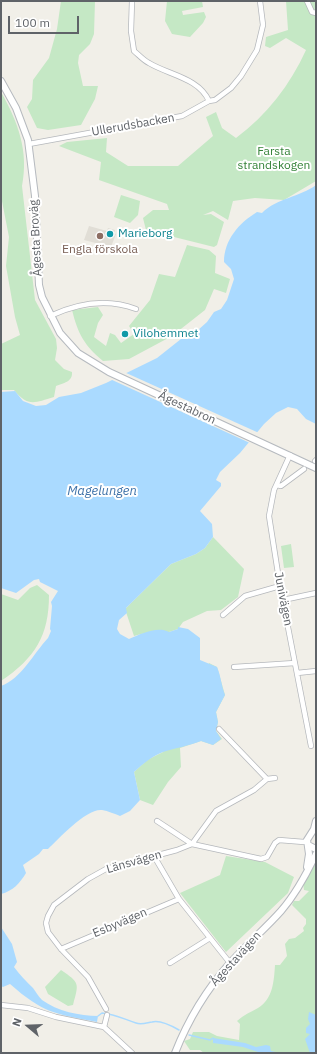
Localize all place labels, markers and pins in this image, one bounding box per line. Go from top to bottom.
place label: Marieborg [118,227,172,241]
marker: Marieborg [105,229,115,239]
marker: Engla förskola [95,231,105,241]
place label: Engla förskola [62,243,138,257]
place label: Vilohemmet [133,327,198,341]
marker: Vilohemmet [120,329,130,339]

